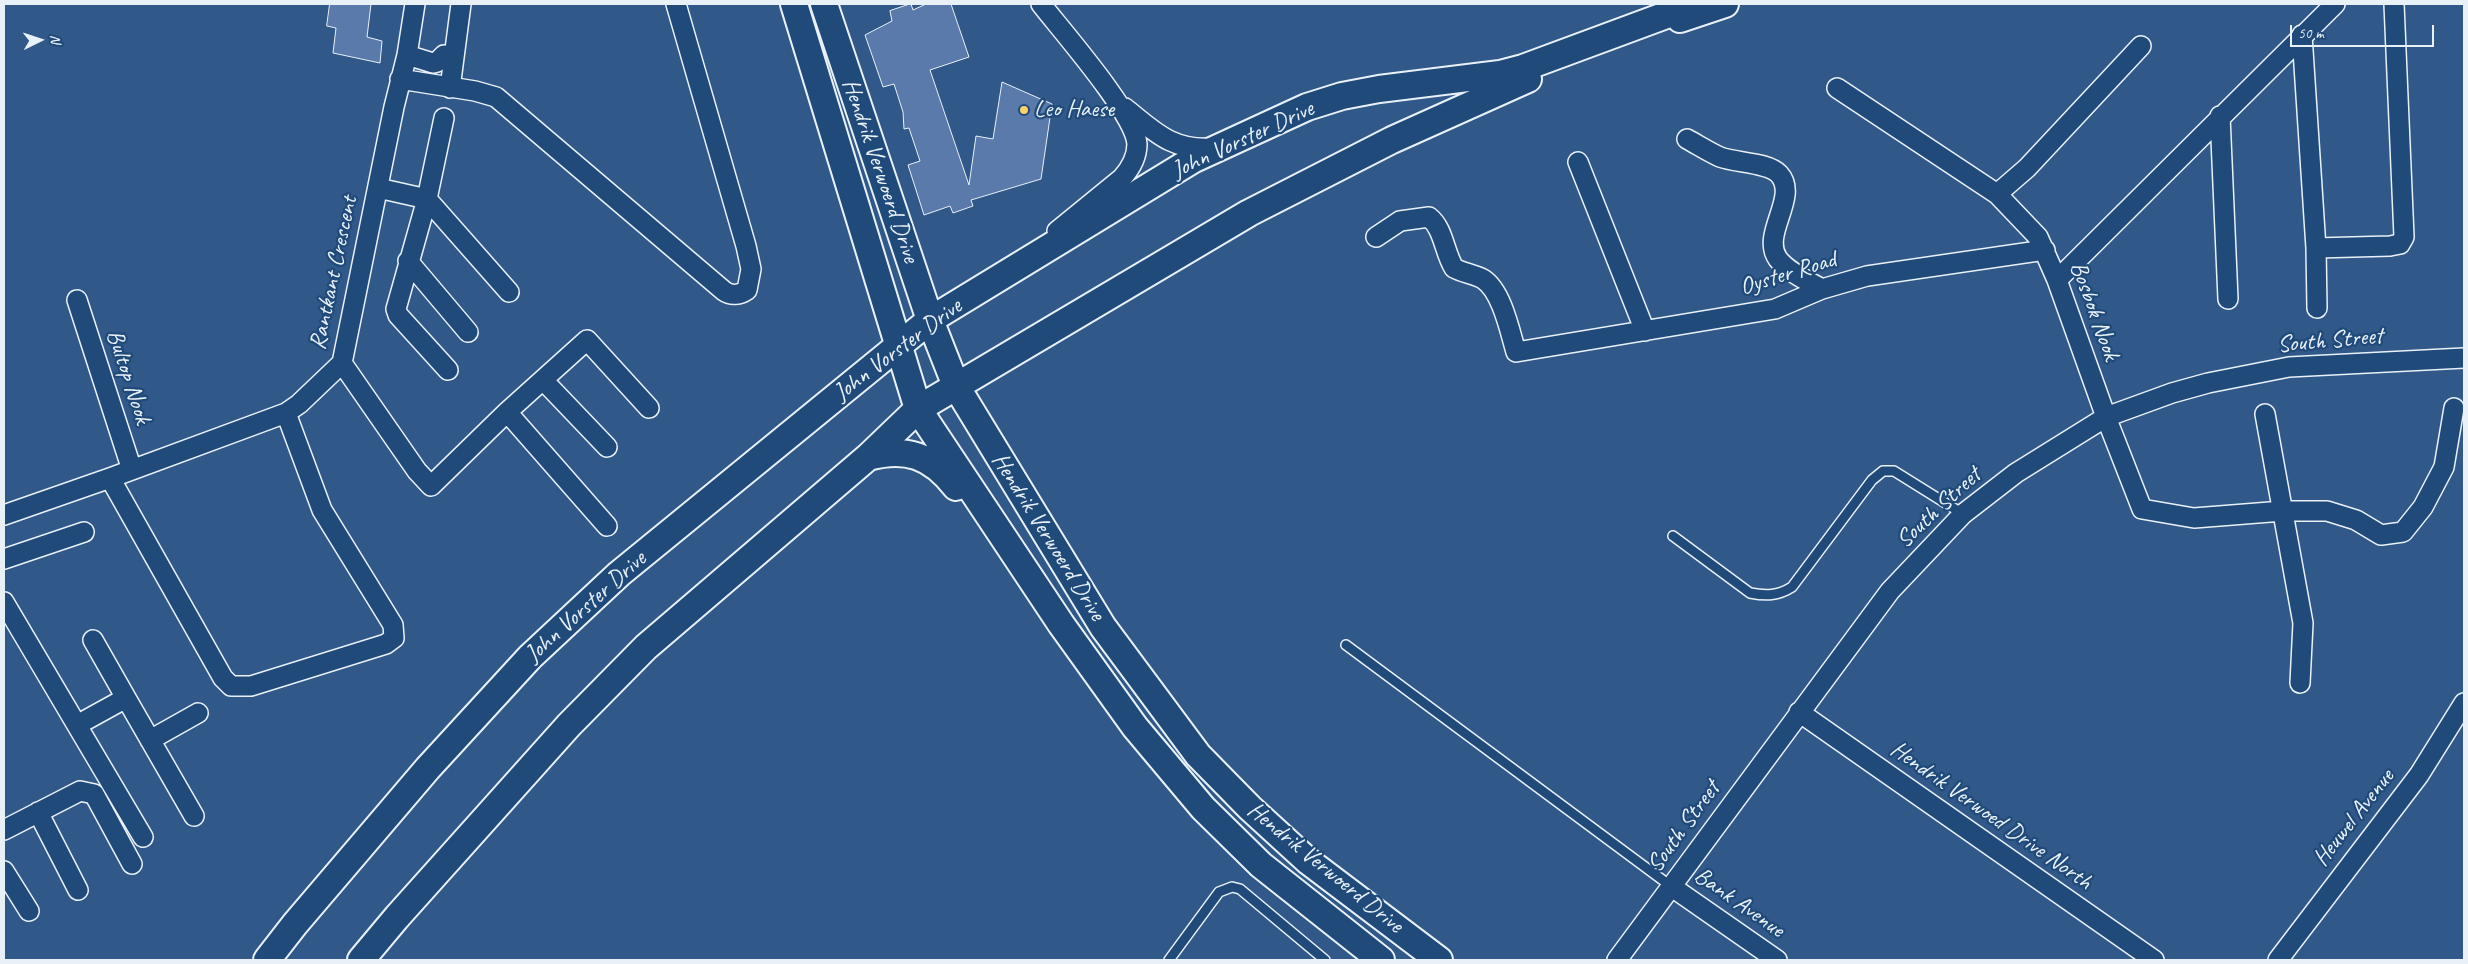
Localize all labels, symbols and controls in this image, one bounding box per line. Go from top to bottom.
north arrow [15,15,65,65]
scale bar [2293,15,2437,47]
text: 50 m [2298,24,2324,43]
text: N [47,34,64,44]
street label: Hendrik Verwoerd Drive [835,75,925,267]
street label: John Vorster Drive [1168,95,1318,185]
place label: Leo Haese [1034,96,1114,124]
marker: Leo Haese [1018,104,1030,116]
street label: Rantkant Crescent [304,194,364,352]
street label: Oyster Road [1736,246,1840,302]
street label: Bosbok Nook [2063,258,2125,364]
street label: John Vorster Drive [828,292,968,408]
street label: South Street [2276,322,2384,360]
street label: Bultop Nook [99,326,157,428]
street label: Hendrik Verwoerd Drive [985,448,1111,626]
street label: South Street [1891,461,1987,555]
street label: John Vorster Drive [520,545,652,669]
street label: Hendrik Verwoed Drive North [1884,735,2098,897]
street label: Heuwel Avenue [2307,764,2401,872]
street label: South Street [1641,776,1727,878]
street label: Hendrik Verwoerd Drive [1241,796,1409,940]
street label: Bank Avenue [1688,862,1790,944]

